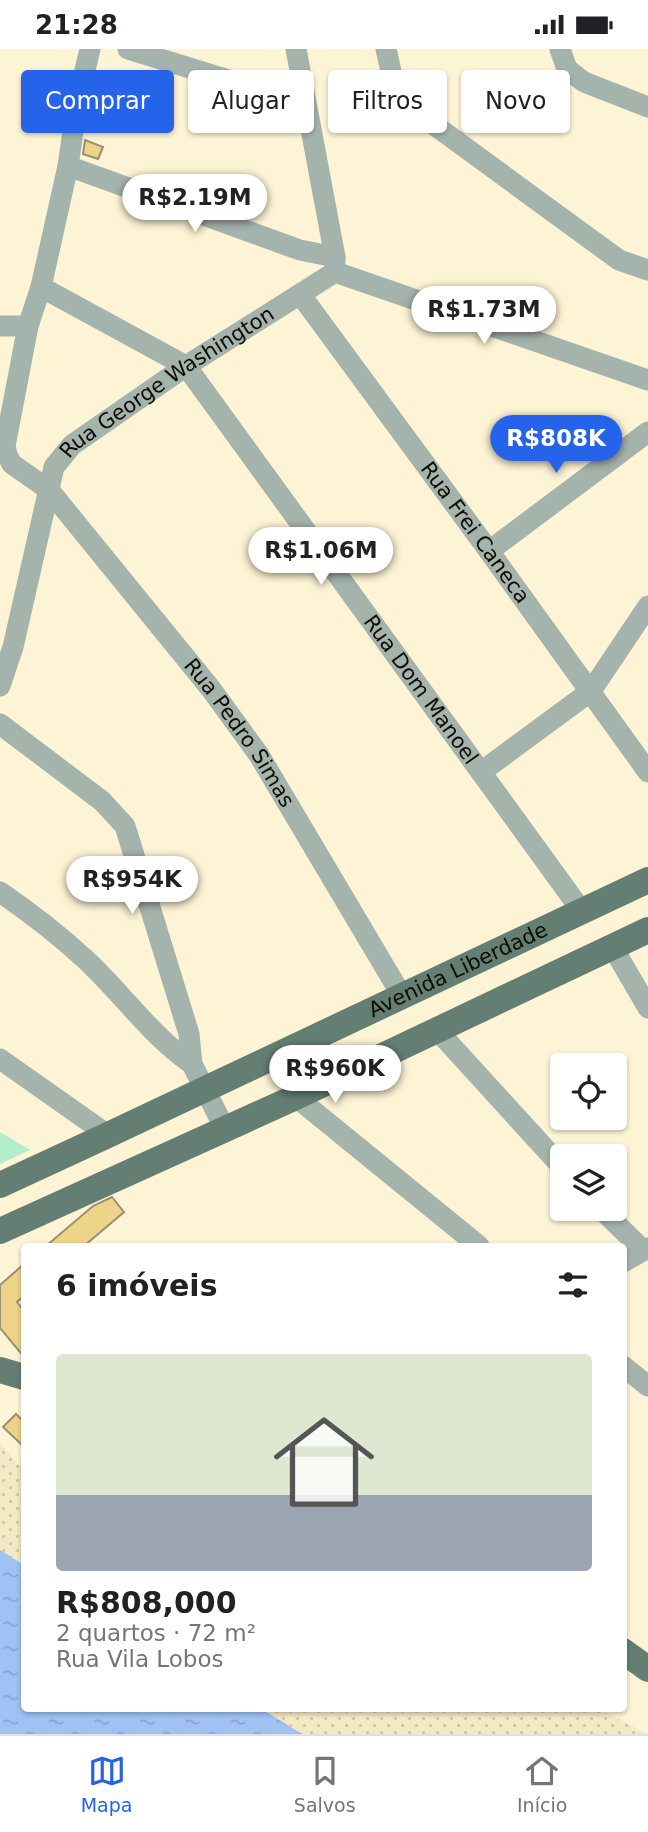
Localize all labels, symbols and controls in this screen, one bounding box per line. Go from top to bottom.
text: 21:28 [35,10,118,40]
chip: Comprar [21,70,174,133]
chip: Alugar [188,70,314,133]
chip: Filtros [328,70,447,133]
chip: Novo [461,70,570,133]
pin: R$2.19M [130,174,260,234]
text: R$2.19M [138,184,252,210]
pin: R$1.73M [419,287,549,346]
text: R$1.73M [427,296,541,322]
street label: Rua George Washington [55,302,278,462]
pin: R$808K [499,415,613,475]
text: R$808K [506,425,606,451]
street label: Rua Frei Caneca [416,457,535,608]
pin: R$1.06M [256,527,386,587]
text: R$1.06M [264,537,378,563]
street label: Rua Dom Manoel [359,610,483,769]
street label: Rua Pedro Simas [179,654,299,812]
pin: R$954K [75,857,189,916]
text: R$954K [82,866,182,892]
street label: Avenida Liberdade [365,917,551,1022]
pin: R$960K [278,1045,392,1105]
map controls [550,1053,627,1221]
button: locate [550,1053,627,1130]
text: R$960K [285,1055,385,1081]
button: layers [550,1144,627,1221]
icon: filters [554,1266,592,1304]
text: 6 imóveis [56,1268,218,1303]
icon: home [261,1399,387,1525]
text: R$808,000 [56,1585,237,1620]
text: 2 quartos · 72 m² [56,1620,256,1646]
text: Rua Vila Lobos [56,1646,223,1672]
tab: Mapa [81,1752,132,1816]
tab: Salvos [294,1752,356,1816]
tab: Início [517,1752,567,1816]

